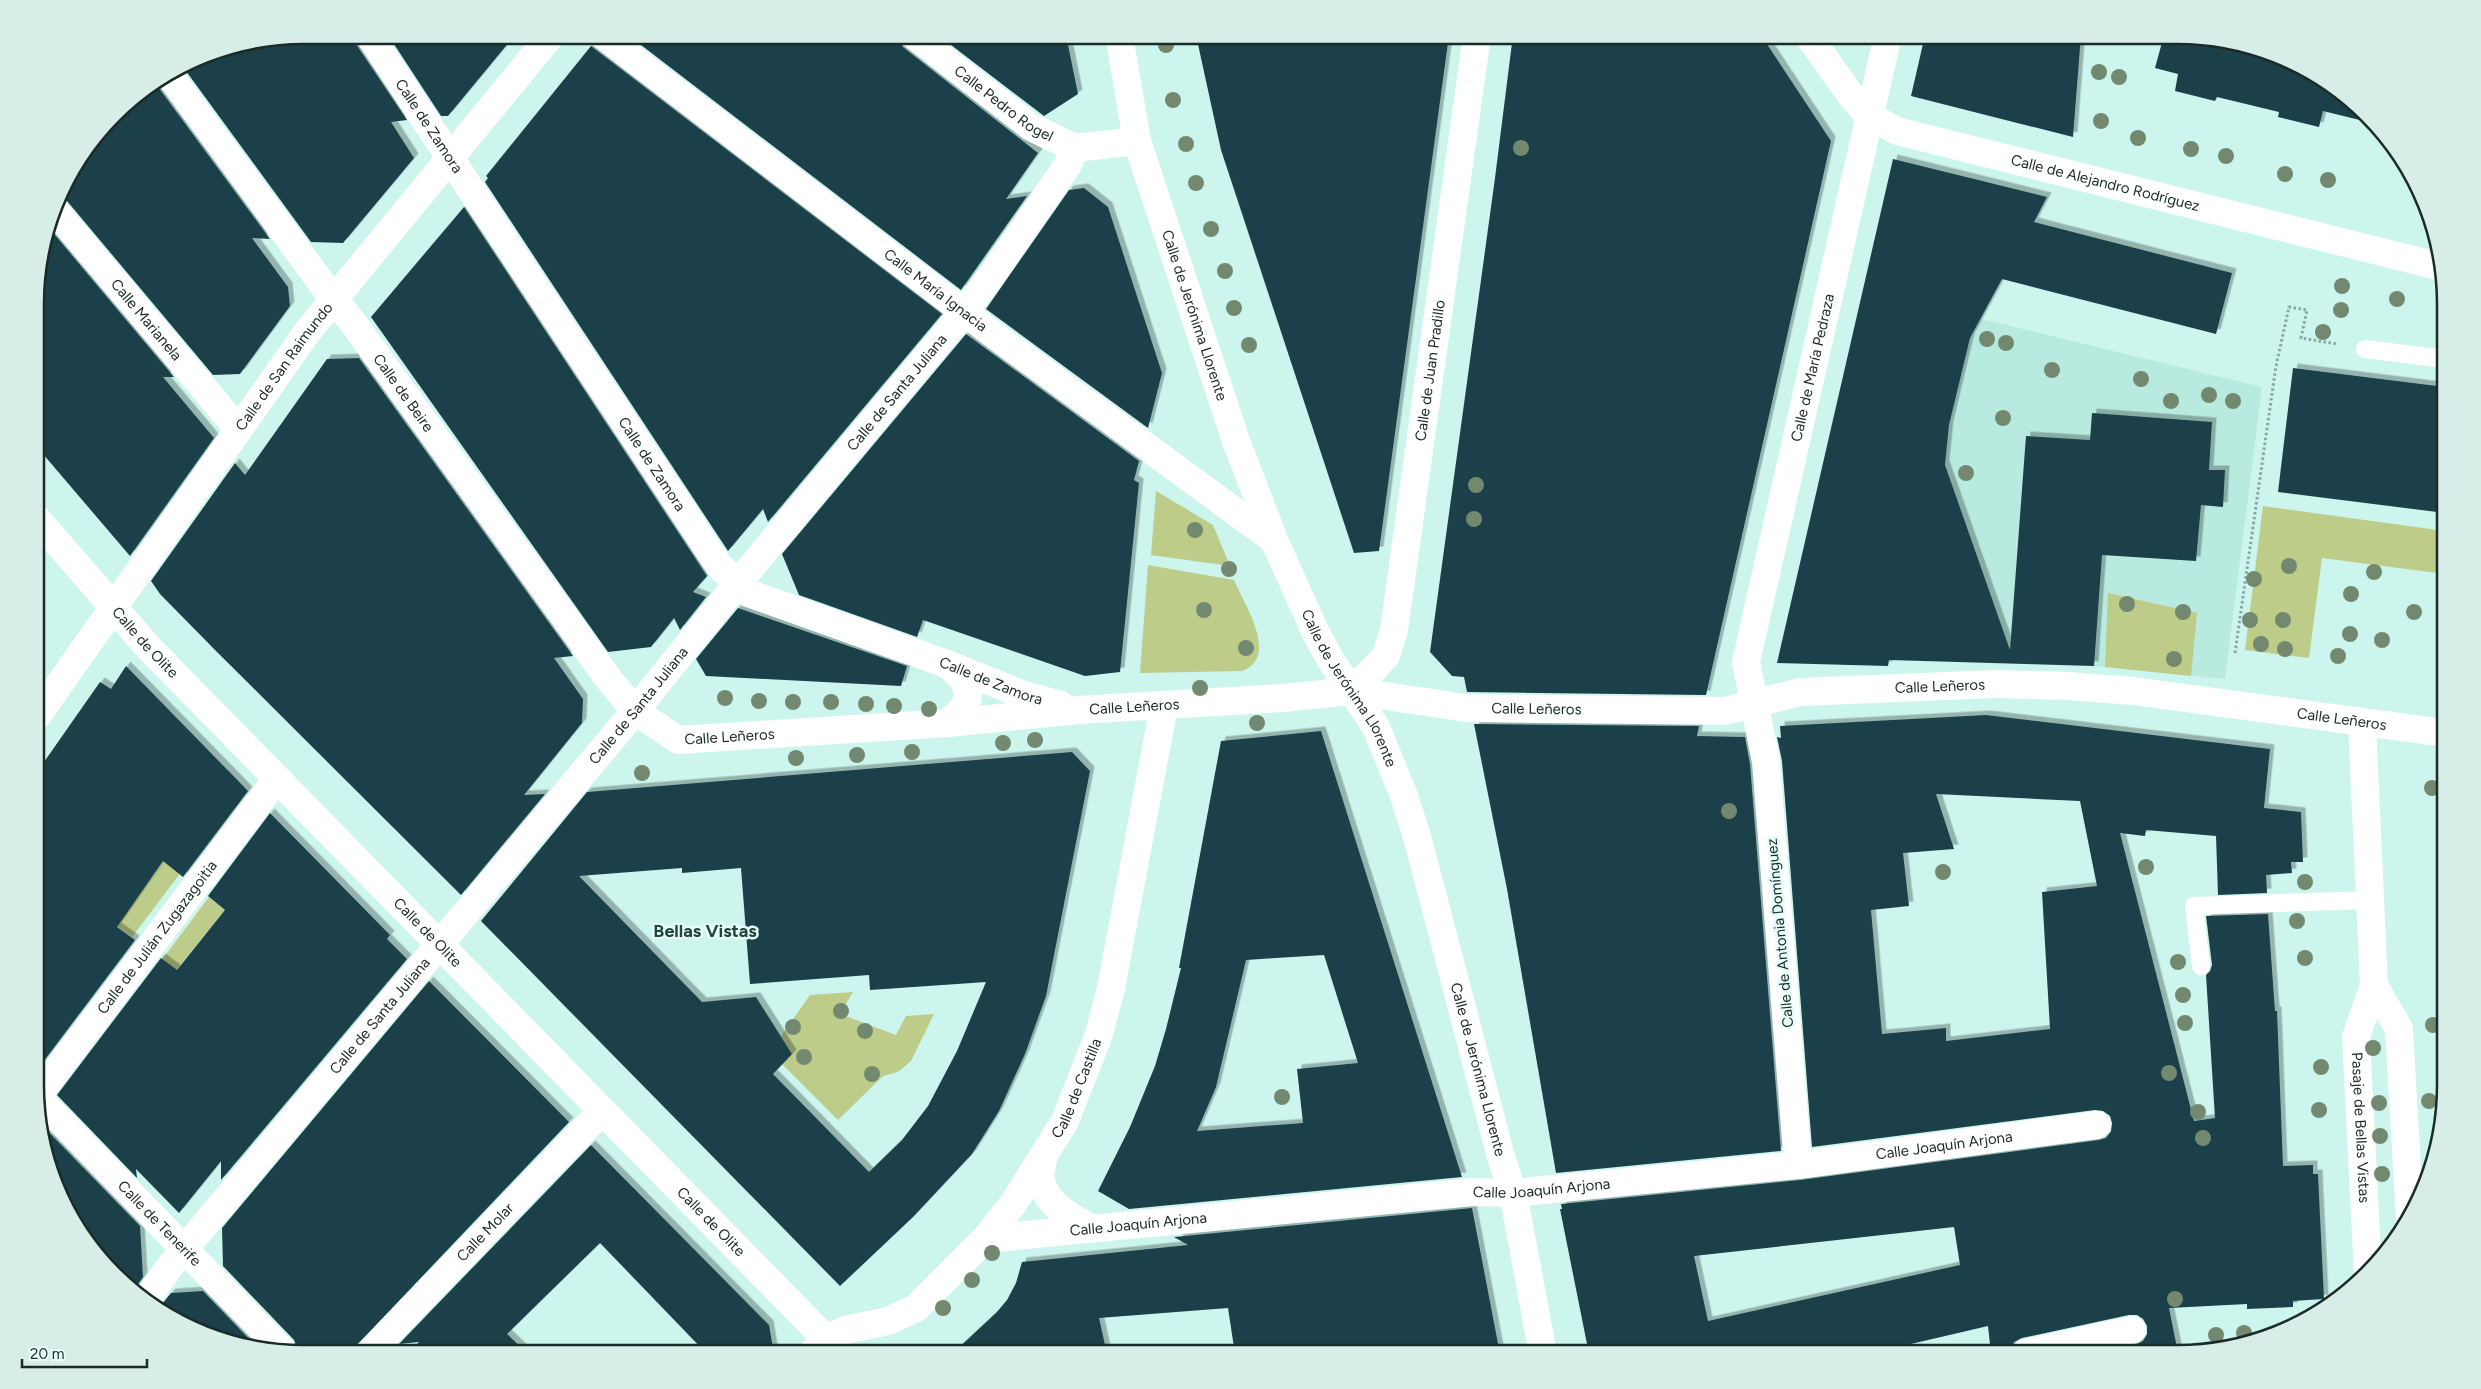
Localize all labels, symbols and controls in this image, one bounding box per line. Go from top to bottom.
street label: Calle Pedro Rogel [951,62,1056,145]
street label: Calle de Zamora [391,75,467,177]
street label: Calle de Alejandro Rodríguez [2009,151,2202,215]
street label: Calle de Jerónima Llorente [1158,228,1231,403]
street label: Calle María Ignacia [880,245,991,336]
street label: Calle Marianela [107,275,186,364]
street label: Calle de María Pedraza [1787,292,1838,444]
street label: Calle de Juan Pradillo [1411,298,1449,442]
street label: Calle de San Raimundo [232,299,337,434]
street label: Calle de Santa Juliana [843,330,951,455]
street label: Calle de Beire [369,350,438,435]
street label: Calle de Zamora [614,414,689,515]
street label: Calle de Olite [108,603,182,682]
street label: Calle de Jerónima Llorente [1298,607,1400,770]
street label: Calle de Santa Juliana [585,643,692,768]
street label: Calle de Zamora [937,653,1044,709]
street label: Calle Leñeros [1894,675,1985,697]
street label: Calle Leñeros [1089,695,1180,718]
street label: Calle Leñeros [1491,699,1582,718]
street label: Calle Leñeros [2296,704,2388,734]
street label: Calle Leñeros [684,725,775,749]
street label: Calle de Antonia Domínguez [1763,838,1797,1028]
street label: Calle de Julián Zugazagoitia [93,857,221,1018]
street label: Calle de Olite [390,894,466,971]
district label: Bellas Vistas [653,920,757,942]
street label: Calle de Santa Juliana [326,954,434,1078]
street label: Calle de Jerónima Llorente [1447,981,1509,1158]
street label: Calle de Castilla [1047,1036,1105,1142]
street label: Pasaje de Bellas Vistas [2348,1052,2373,1203]
street label: Calle Joaquín Arjona [1875,1127,2014,1164]
street label: Calle Joaquín Arjona [1473,1174,1611,1202]
street label: Calle de Tenerife [114,1177,205,1270]
street label: Calle de Olite [673,1183,749,1260]
street label: Calle Molar [453,1199,518,1265]
street label: Calle Joaquín Arjona [1069,1209,1208,1240]
scale bar [22,1336,148,1368]
text: 20 m [30,1345,64,1363]

